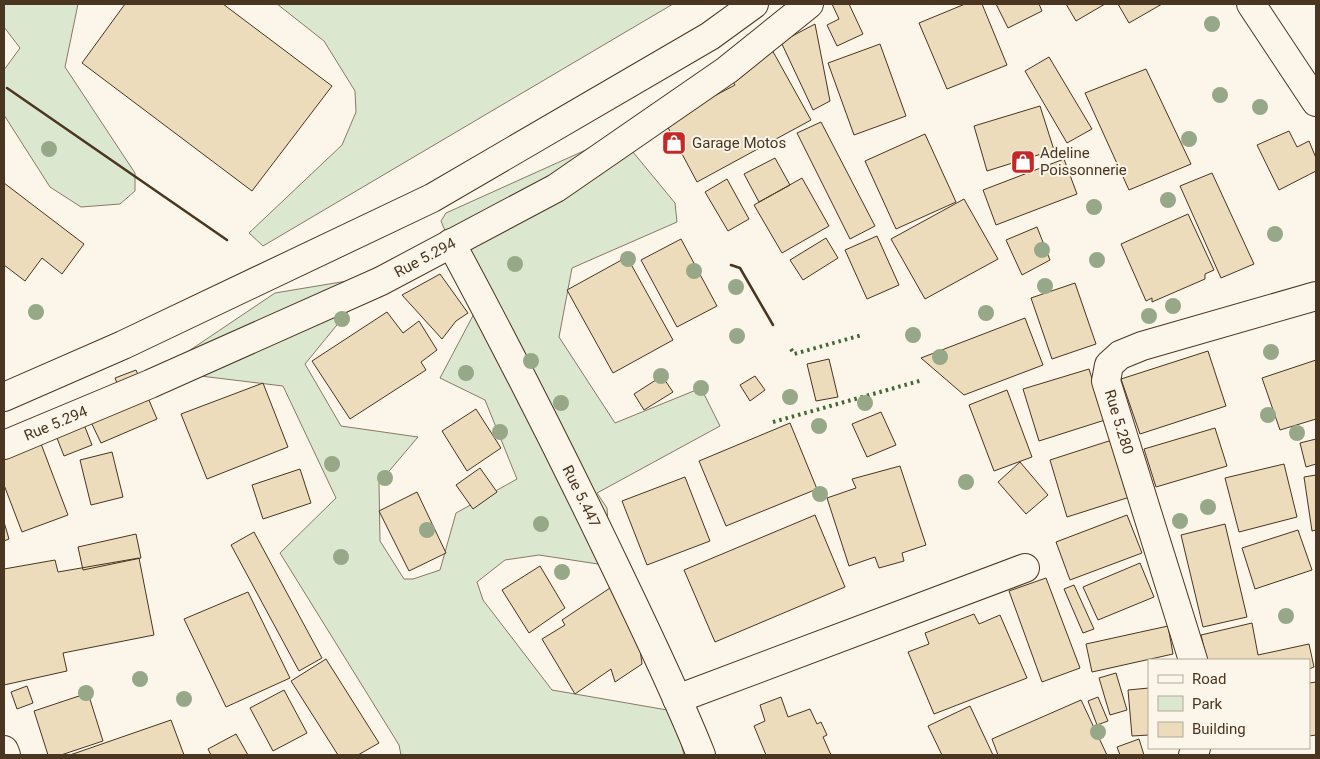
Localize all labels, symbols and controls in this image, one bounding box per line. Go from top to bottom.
shop icon: Garage Motos [661,130,687,156]
place label: Garage Motos [692,134,786,152]
place label: Adeline Poissonnerie [1040,144,1127,179]
shop icon: Adeline Poissonnerie [1010,149,1036,175]
street label: Rue 5.294 [391,234,459,281]
street label: Rue 5.280 [1101,387,1137,457]
street label: Rue 5.294 [21,402,91,445]
street label: Rue 5.447 [558,462,604,530]
legend [1148,659,1310,749]
text: Road [1192,670,1226,688]
text: Park [1192,695,1223,713]
text: Building [1192,720,1246,738]

